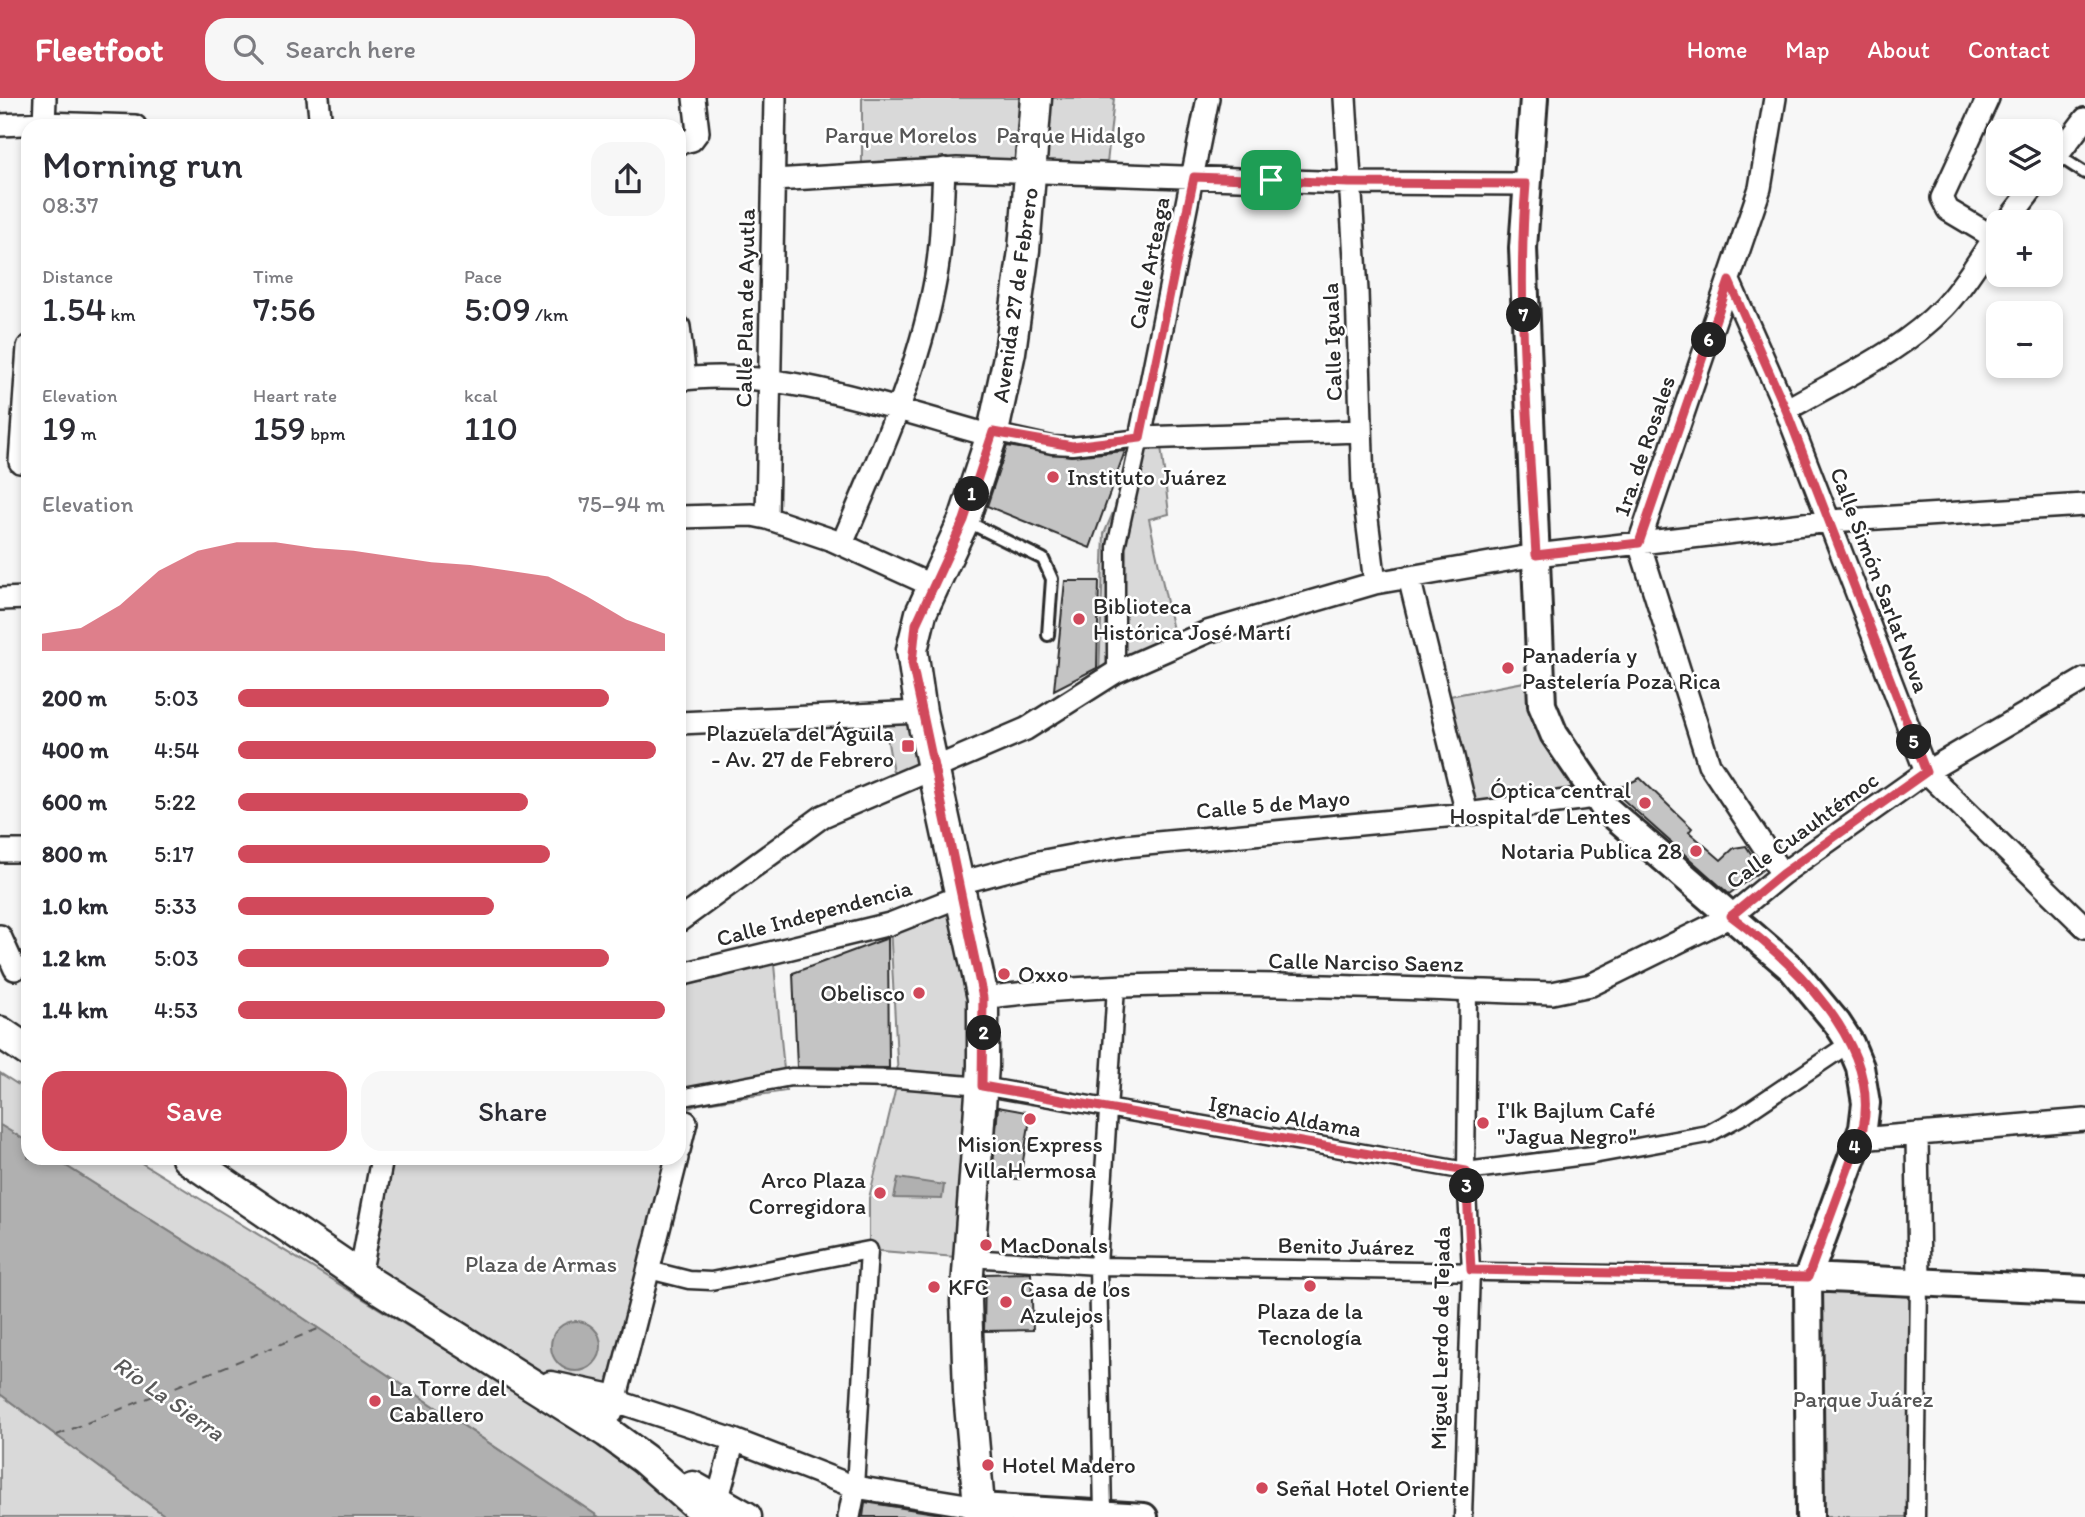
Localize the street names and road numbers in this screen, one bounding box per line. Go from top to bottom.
street label: Avenida 27 de Febrero [986,186,1044,404]
street label: Calle Arteaga [1122,194,1176,332]
street label: Calle Plan de Ayutla [729,208,761,408]
street label: Calle Iguala [1316,282,1348,402]
street label: 1ra. de Rosales [1607,372,1681,520]
street label: Calle Simón Sarlat Nova [1824,463,1936,697]
street label: Calle Cuauhtémoc [1720,765,1884,895]
street label: Calle 5 de Mayo [1195,783,1351,825]
street label: Calle Independencia [713,873,915,953]
street label: Calle Narciso Saenz [1268,946,1464,978]
street label: Ignacio Aldama [1207,1089,1363,1143]
street label: Miguel Lerdo de Tejada [1424,1226,1456,1450]
street label: Benito Juárez [1277,1231,1415,1261]

